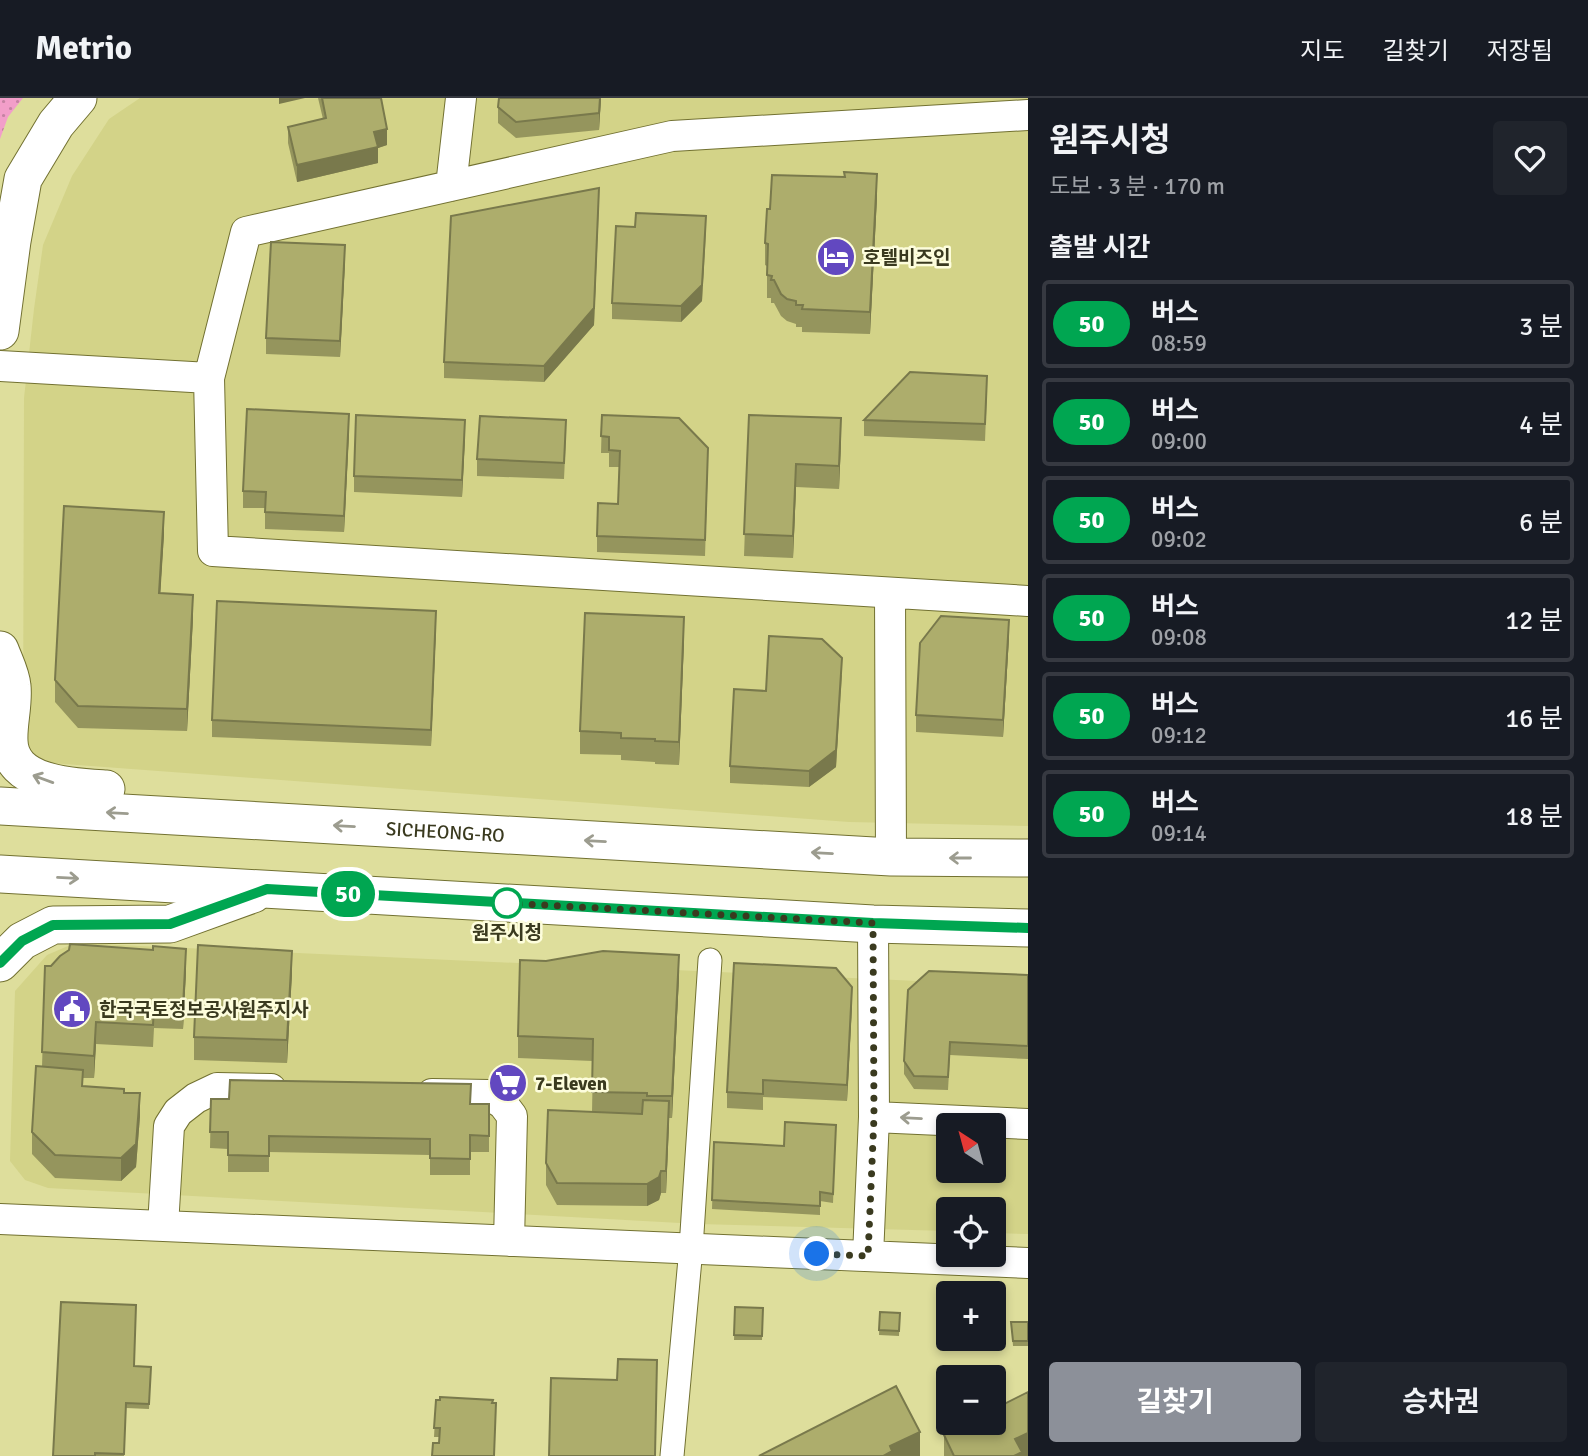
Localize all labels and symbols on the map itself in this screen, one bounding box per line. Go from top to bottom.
hotel icon: 호텔비즈인 [815,236,857,278]
place label: 호텔비즈인 [863,246,950,270]
one-way arrow [33,772,55,784]
one-way arrow [106,806,128,819]
street label: SICHEONG-RO [385,817,505,848]
one-way arrow [333,820,356,833]
one-way arrow [584,834,607,847]
one-way arrow [811,847,834,860]
one-way arrow [949,851,972,865]
one-way arrow [56,871,79,884]
line badge: 50 [316,871,380,917]
marker: 원주시청 [492,888,522,918]
place label: 원주시청 [472,921,542,945]
public building icon: 한국국토정보공사원주지사 [51,988,93,1030]
place label: 한국국토정보공사원주지사 [99,998,309,1022]
supermarket icon: 7-Eleven [487,1062,529,1104]
place label: 7-Eleven [535,1072,607,1096]
one-way arrow [900,1112,923,1125]
north arrow [936,1113,1006,1183]
your location [799,1236,834,1271]

